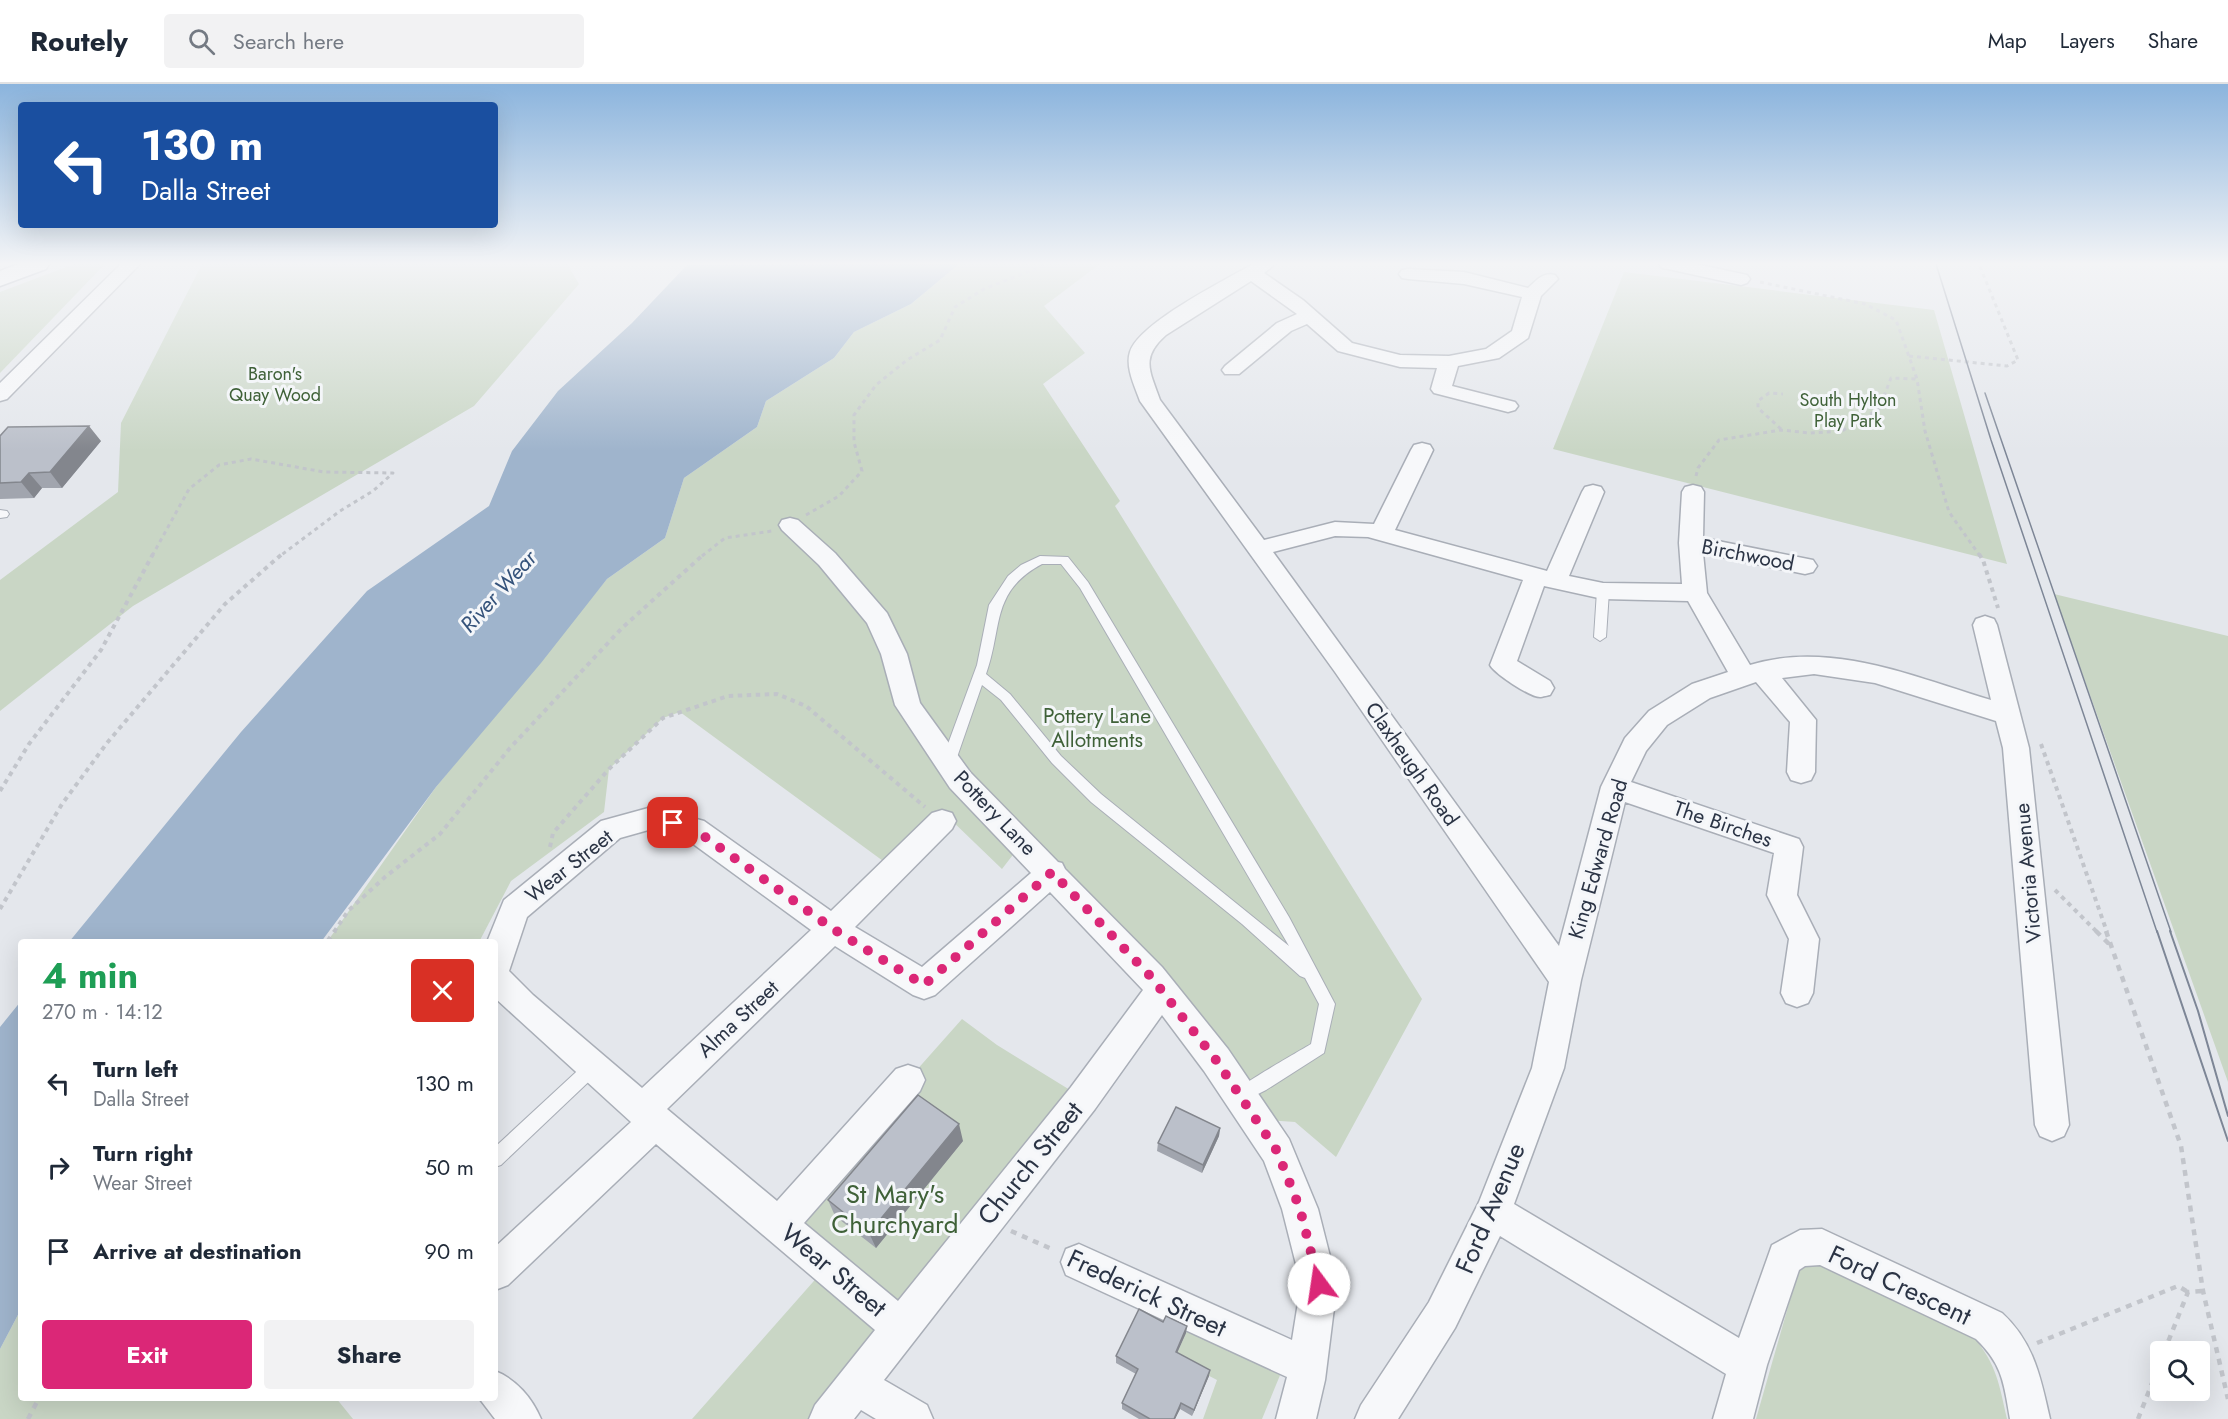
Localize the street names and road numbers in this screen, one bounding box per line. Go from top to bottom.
street label: Birchwood [1699,531,1797,579]
street label: Claxheugh Road [1358,696,1466,832]
street label: Pottery Lane [947,764,1043,862]
street label: King Edward Road [1561,775,1635,943]
street label: The Birches [1670,793,1776,855]
street label: Victoria Avenue [2007,802,2049,944]
street label: Wear Street [519,822,619,910]
street label: Alma Street [691,973,785,1065]
street label: Church Street [968,1092,1092,1233]
street label: Ford Avenue [1445,1137,1535,1279]
street label: Wear Street [773,1214,896,1326]
street label: Ford Crescent [1822,1235,1978,1335]
street label: Frederick Street [1061,1239,1234,1347]

